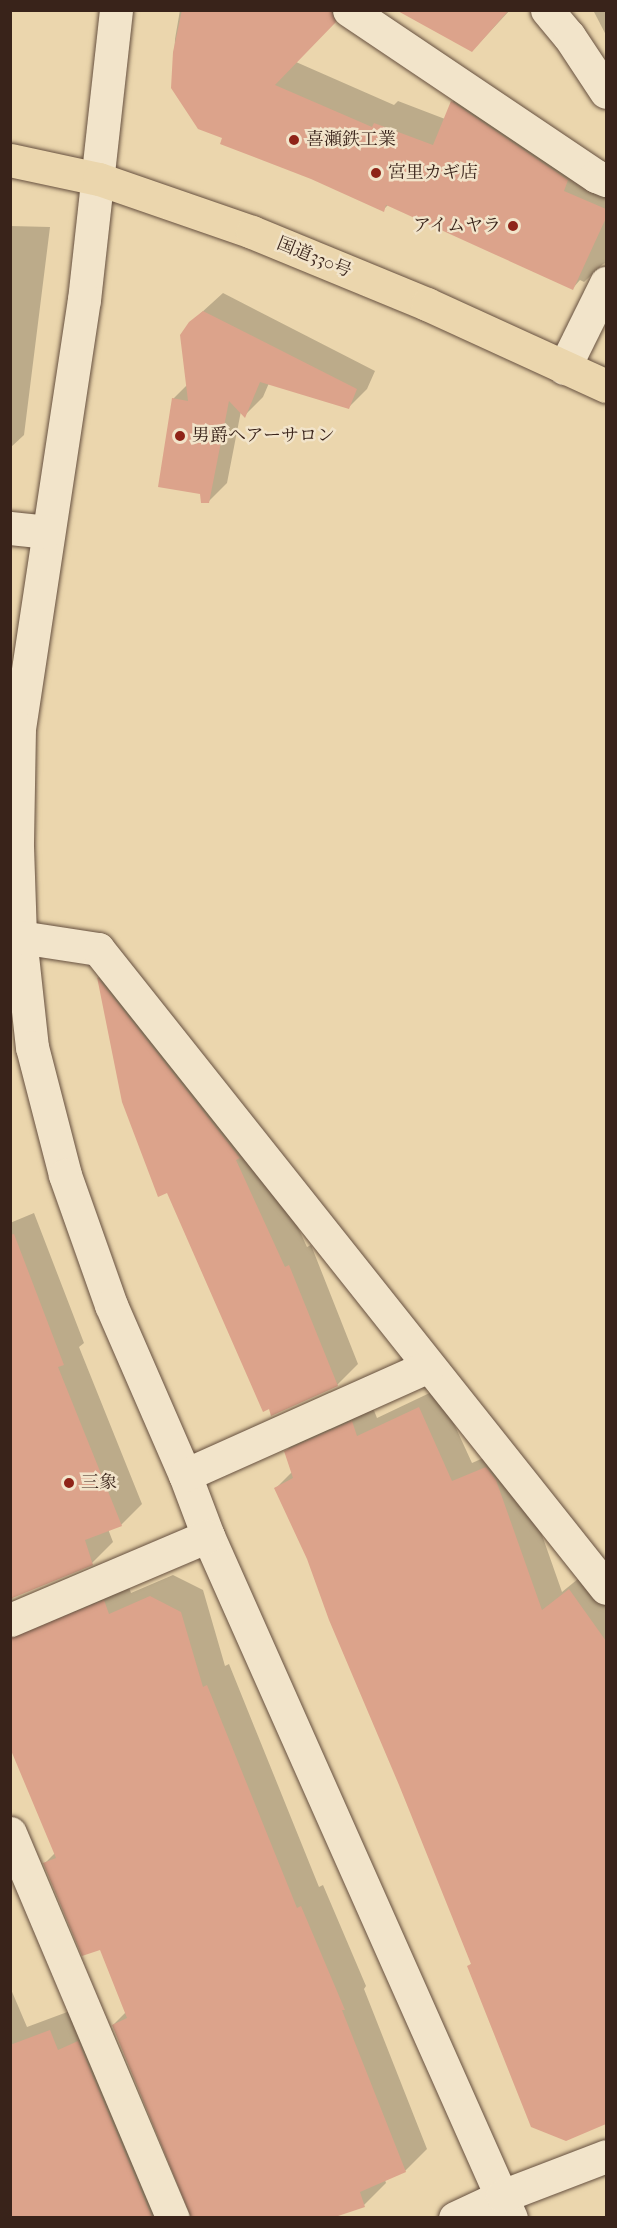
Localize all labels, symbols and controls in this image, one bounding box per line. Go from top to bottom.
place label: 喜瀬鉄工業 [306,129,396,151]
marker: 喜瀬鉄工業 [287,133,301,147]
place label: 宮里カギ店 [388,162,478,184]
marker: 宮里カギ店 [369,166,383,180]
place label: アイムヤラ [411,215,501,237]
marker: アイムヤラ [506,219,520,233]
street label: 国道330号 [273,233,355,283]
place label: 男爵ヘアーサロン [192,425,335,447]
marker: 男爵ヘアーサロン [173,429,187,443]
place label: 三象 [81,1472,117,1494]
marker: 三象 [62,1476,76,1490]

